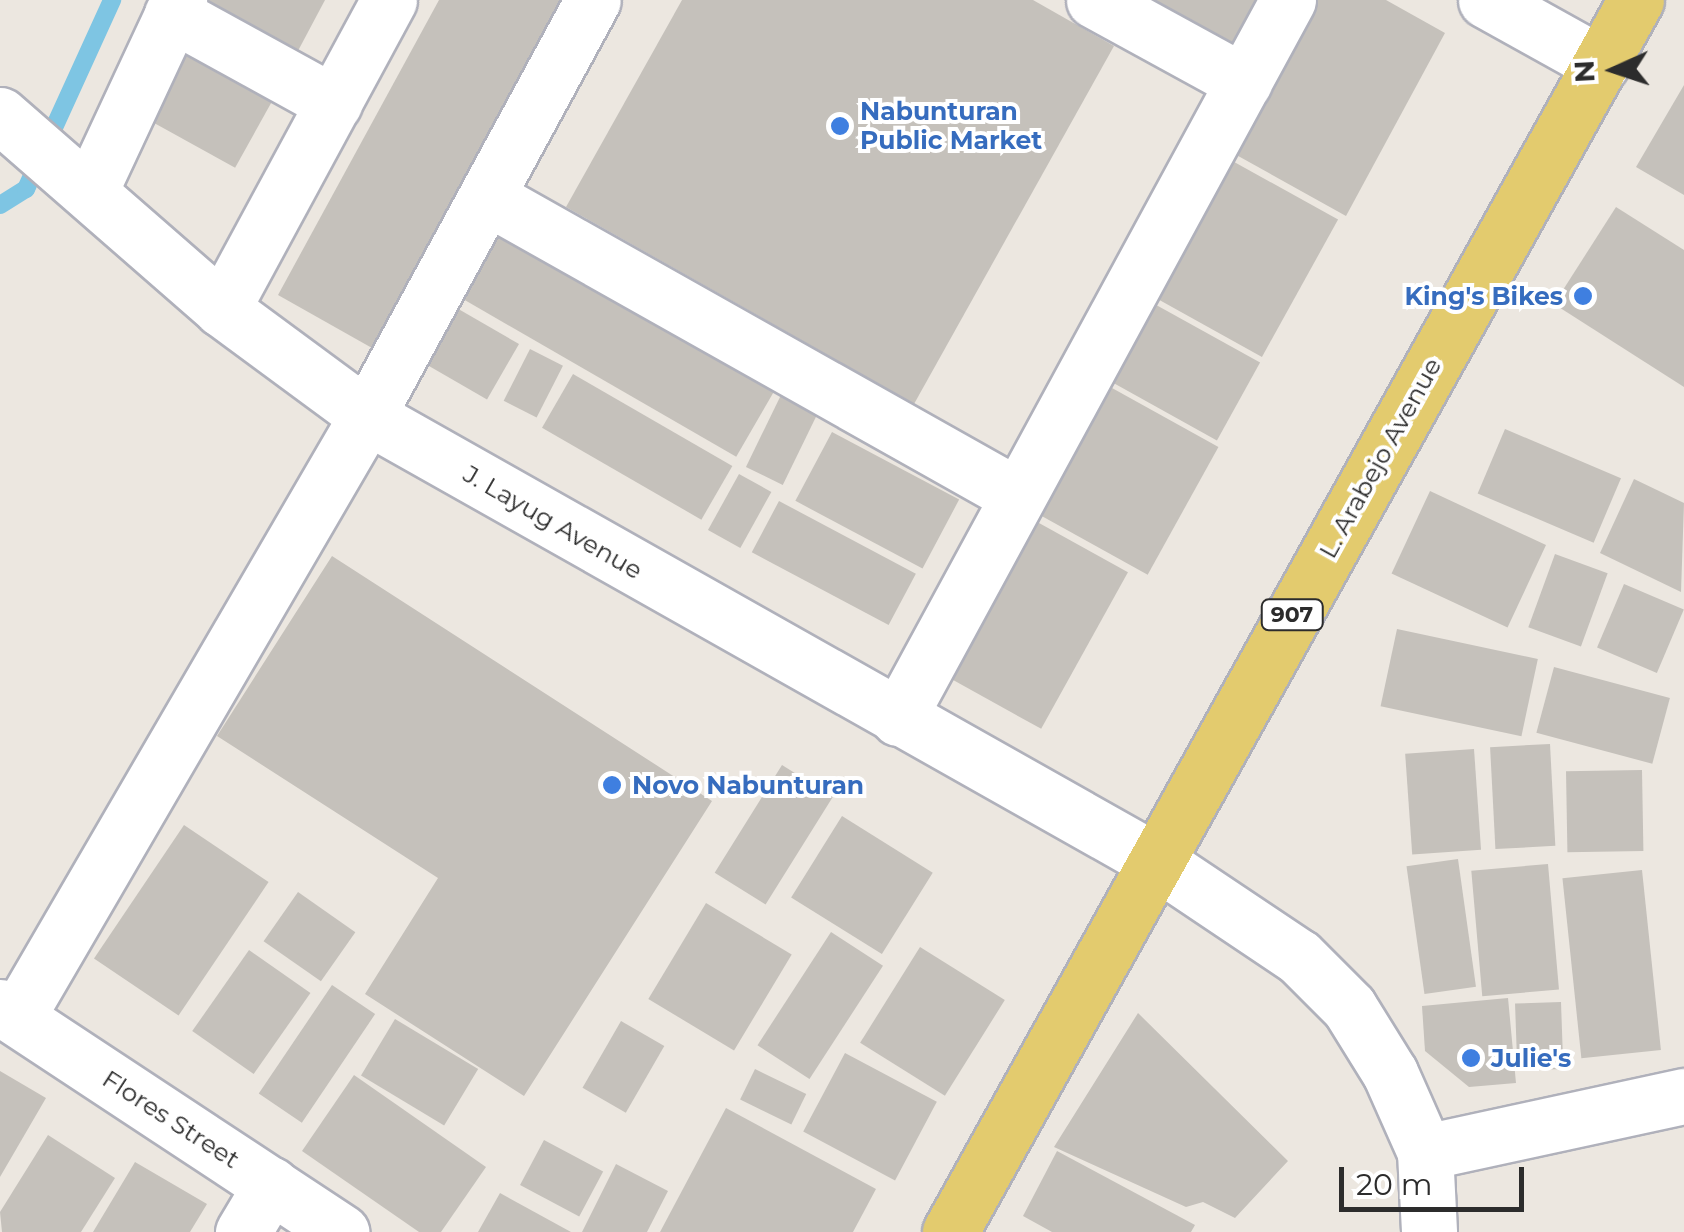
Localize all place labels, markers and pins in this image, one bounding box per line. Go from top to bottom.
place label: Nabunturan Public Market [860,97,1042,156]
marker: Nabunturan Public Market [829,115,851,137]
place label: King's Bikes [1405,281,1563,311]
marker: King's Bikes [1572,285,1594,307]
place label: Novo Nabunturan [632,770,864,800]
marker: Novo Nabunturan [601,774,623,796]
place label: Julie's [1491,1043,1571,1073]
marker: Julie's [1460,1047,1482,1069]

